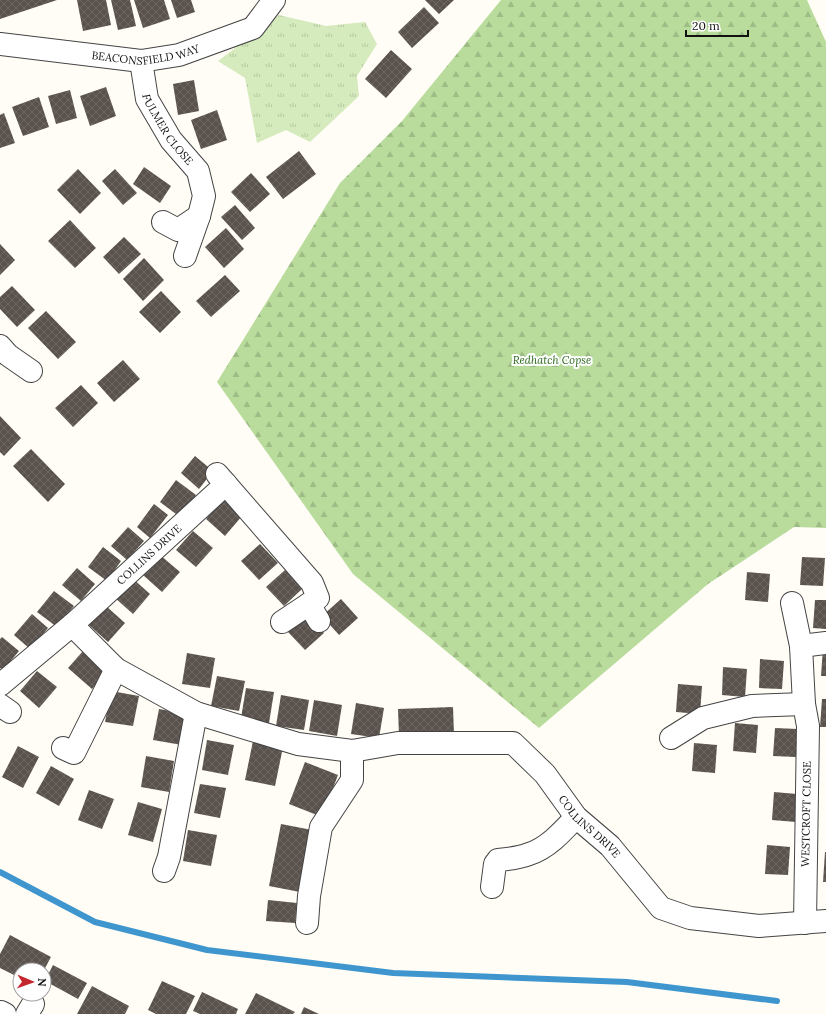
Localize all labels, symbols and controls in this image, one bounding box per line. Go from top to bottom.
scale bar [686,12,748,38]
text: 20 m [692,18,720,33]
street label: BEACONSFIELD WAY [91,41,202,68]
street label: FULMER CLOSE [139,93,196,168]
park label: Redhatch Copse [513,353,591,367]
street label: COLLINS DRIVE [114,521,184,588]
street label: WESTCROFT CLOSE [798,761,814,867]
street label: COLLINS DRIVE [555,792,624,861]
north arrow [12,962,52,1002]
text: N [35,978,49,987]

